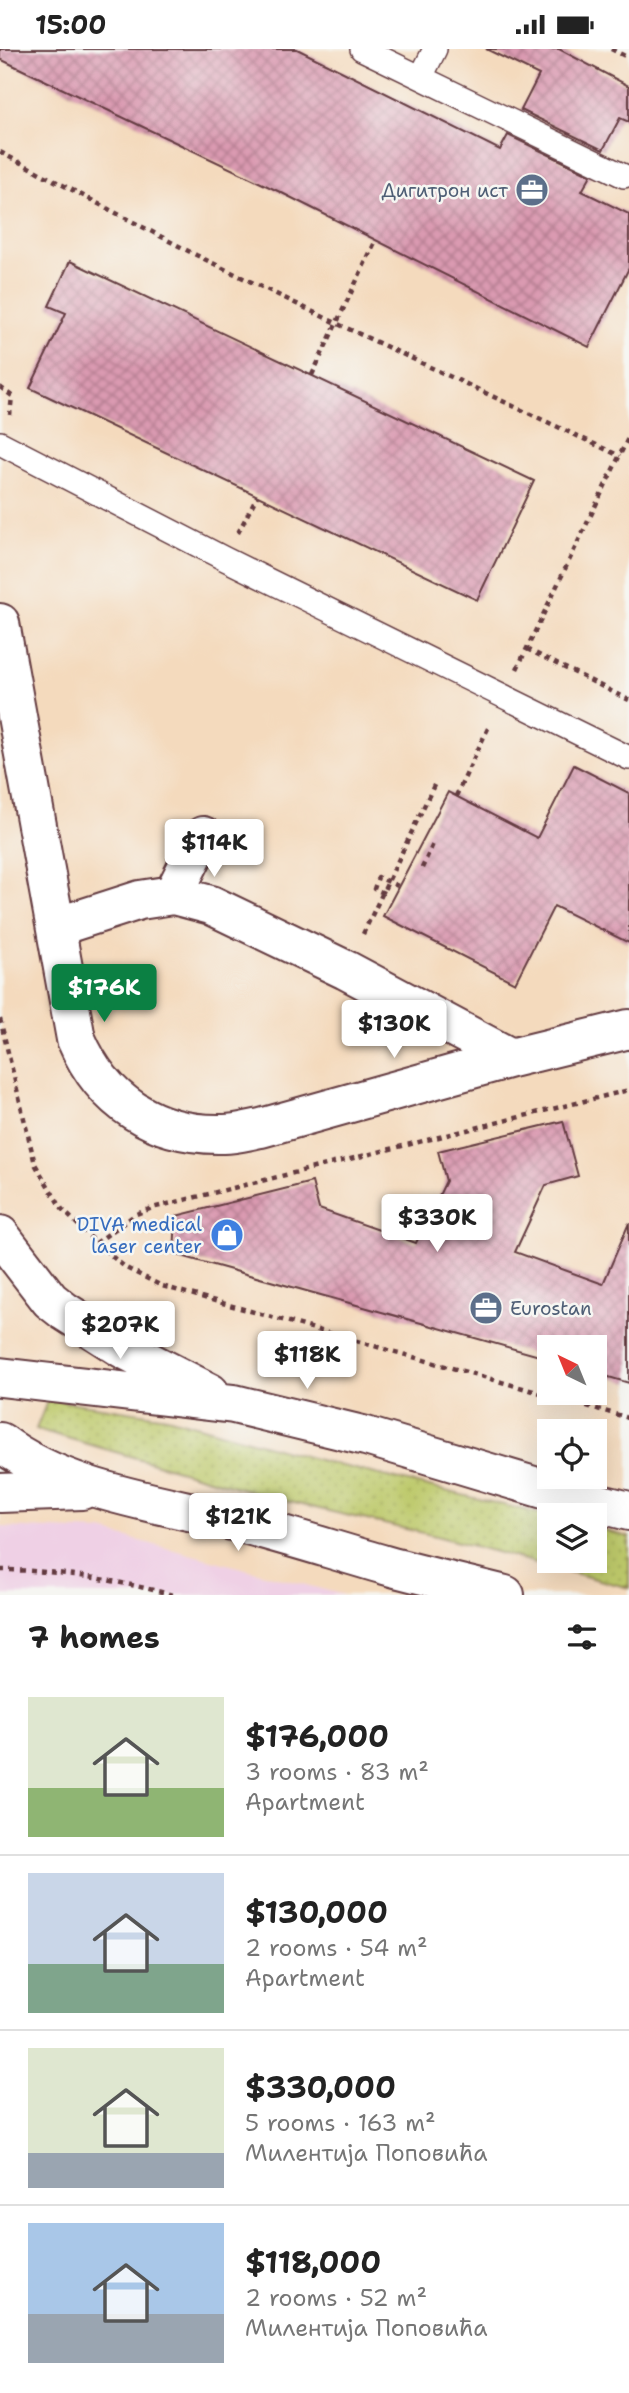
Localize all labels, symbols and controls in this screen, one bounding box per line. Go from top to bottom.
text: 15:00 [35,7,107,42]
office icon: Дигитрон ист [513,171,551,209]
place label: Дигитрон ист [382,178,508,203]
pin: $114K [165,819,263,879]
text: $114K [181,827,247,857]
pin: $176K [55,965,153,1024]
text: $176K [68,972,140,1002]
pin: $130K [345,1000,443,1060]
text: $130K [358,1008,430,1038]
pin: $330K [388,1195,486,1254]
text: $330K [397,1202,477,1232]
place label: DIVA medical laser center [77,1212,202,1259]
shop icon: DIVA medical laser center [208,1216,246,1254]
office icon: Eurostan [467,1289,505,1327]
place label: Eurostan [510,1296,592,1321]
pin: $207K [71,1301,169,1361]
text: $207K [81,1309,159,1339]
pin: $118K [258,1331,356,1391]
north arrow [537,1335,607,1405]
map controls [537,1335,607,1573]
text: $118K [273,1339,341,1369]
button: locate [537,1419,607,1489]
pin: $121K [189,1493,287,1553]
text: $121K [205,1501,271,1531]
button: layers [537,1503,607,1573]
text: 7 homes [28,1617,160,1658]
icon: filters [563,1618,601,1656]
text: $176,000 [245,1716,389,1757]
icon: home [84,1725,168,1809]
text: 3 rooms · 83 m² [245,1757,429,1787]
text: Apartment [245,1787,365,1817]
text: $130,000 [245,1892,388,1933]
icon: home [84,1901,168,1985]
text: 2 rooms · 54 m² [245,1933,428,1963]
text: Apartment [245,1963,365,1993]
text: $330,000 [245,2067,396,2108]
icon: home [84,2076,168,2160]
text: 5 rooms · 163 m² [245,2108,436,2138]
text: Милентија Поповића [245,2138,488,2168]
text: $118,000 [245,2242,381,2283]
icon: home [84,2251,168,2335]
text: 2 rooms · 52 m² [245,2283,427,2313]
text: Милентија Поповића [245,2313,488,2343]

